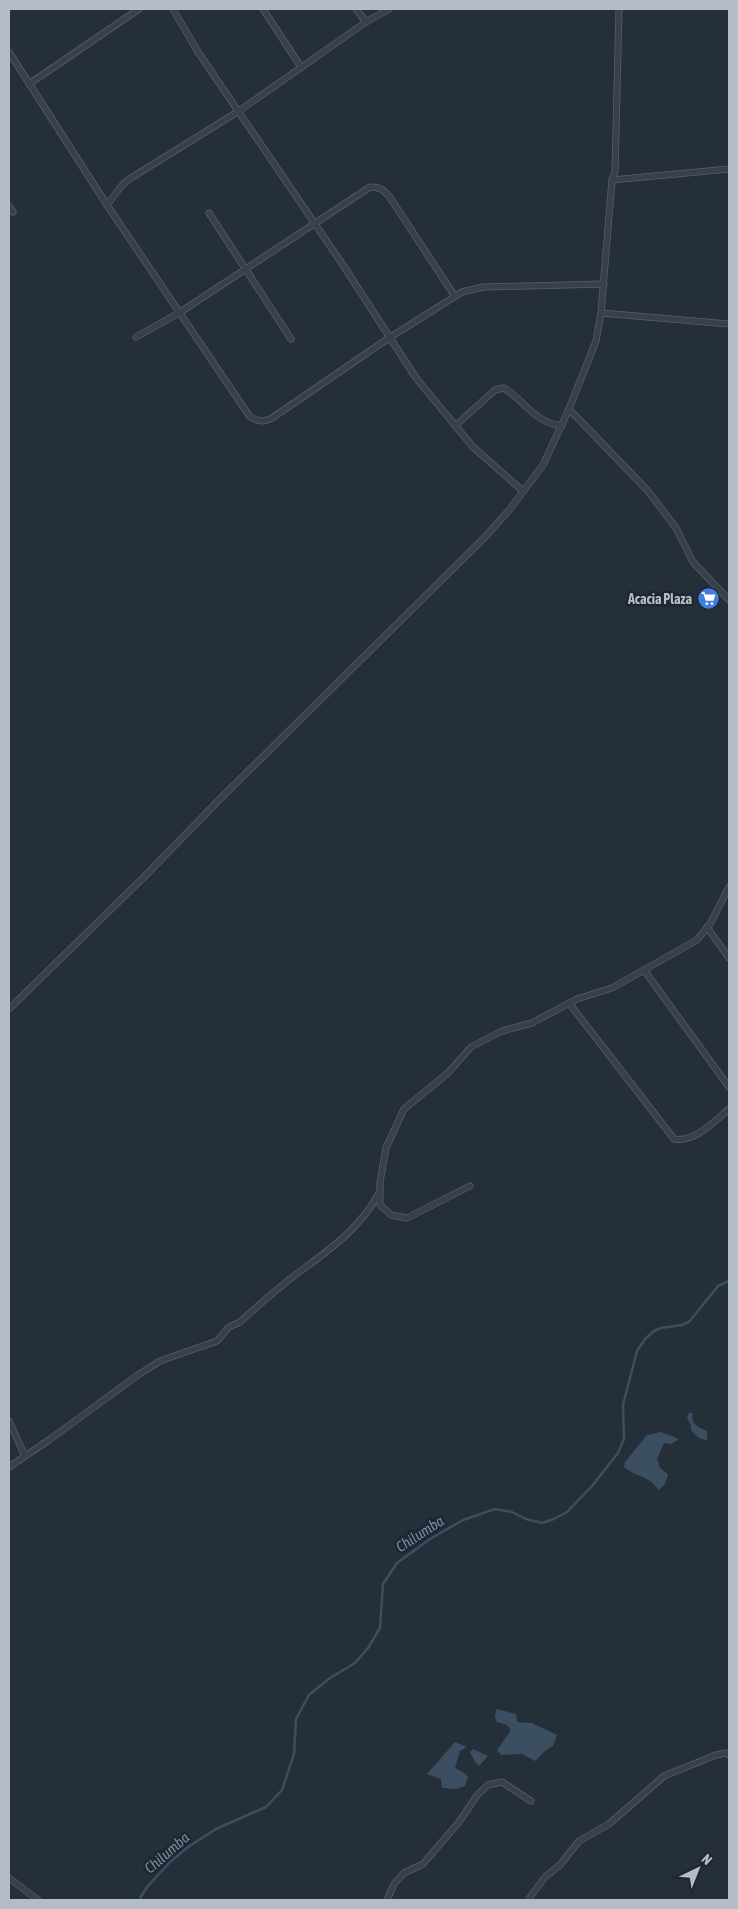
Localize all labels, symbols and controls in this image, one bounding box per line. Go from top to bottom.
supermarket icon: Acacia Plaza [696,587,720,611]
place label: Acacia Plaza [627,591,692,607]
water label: Chilumba [393,1512,447,1555]
water label: Chilumba [141,1829,192,1877]
north arrow [673,1844,723,1894]
text: N [698,1851,715,1868]

